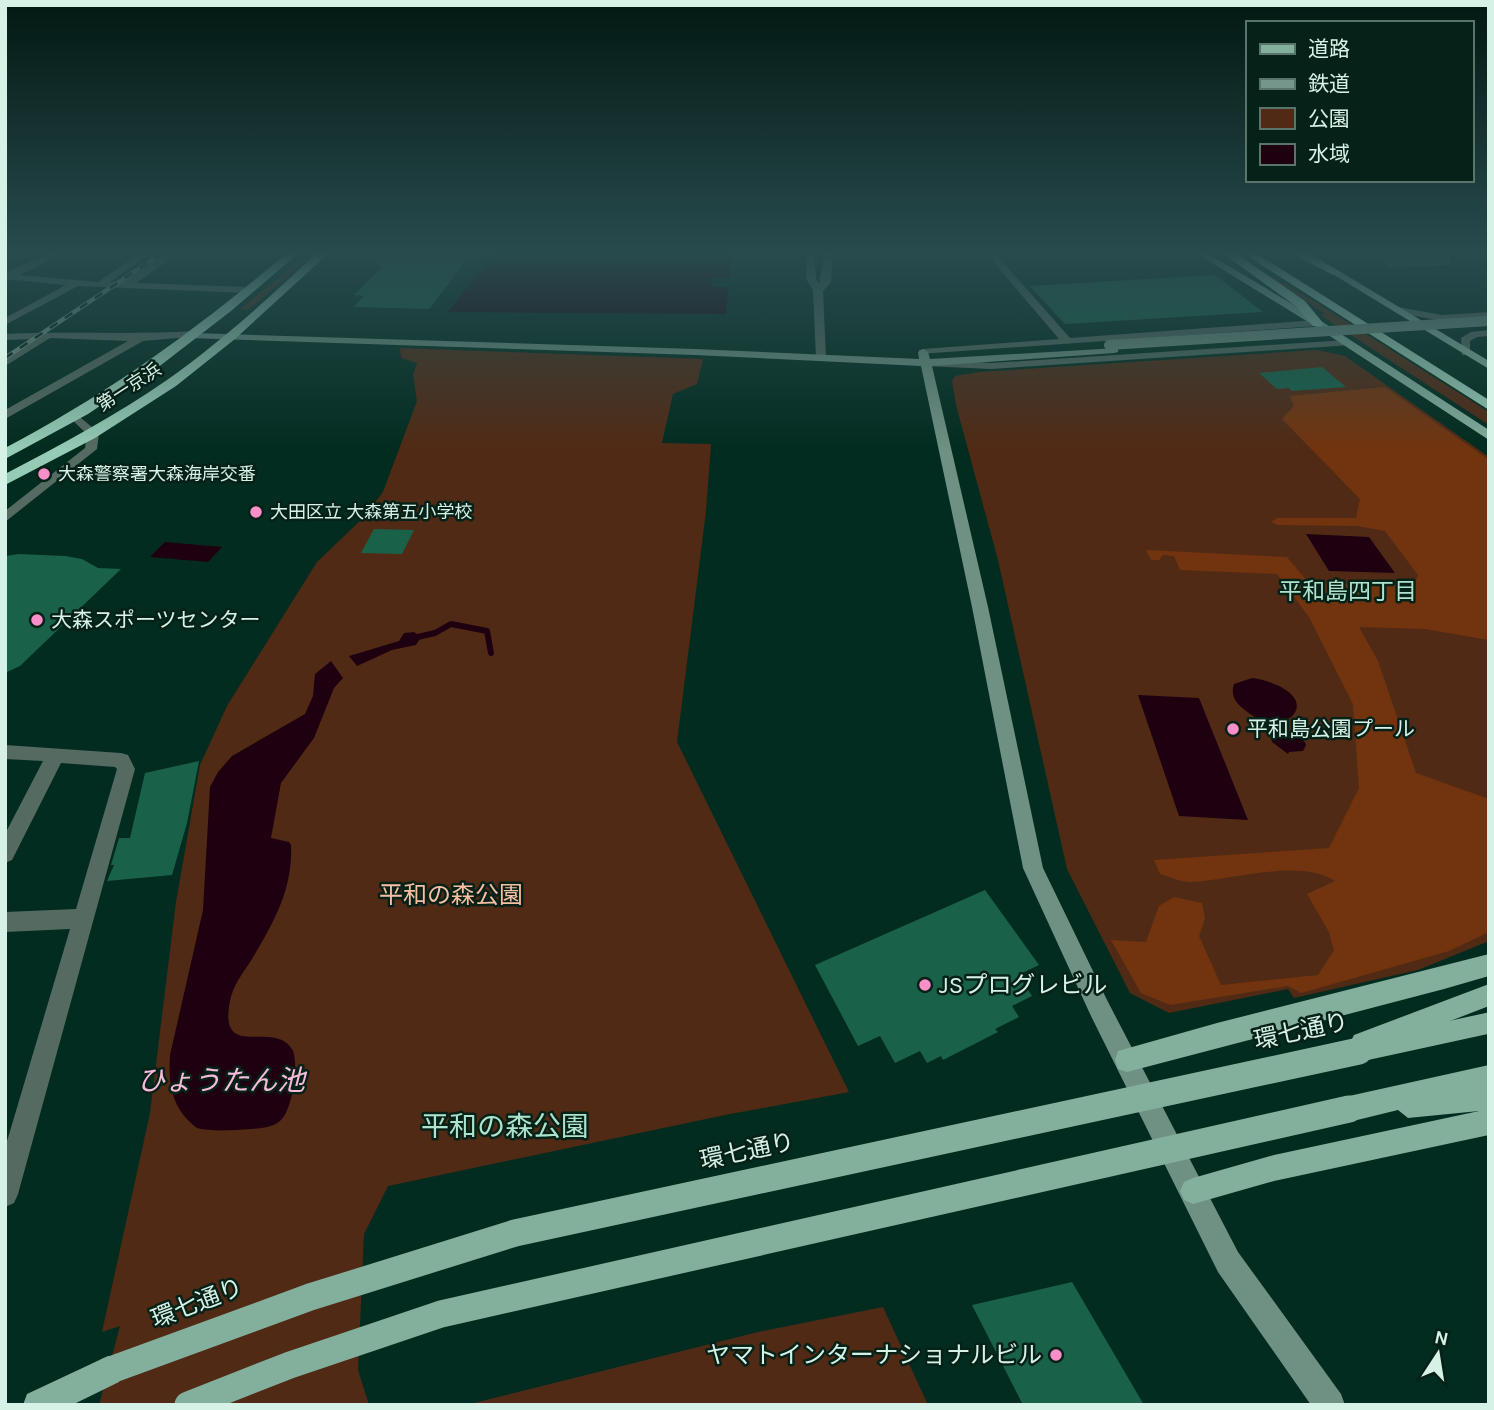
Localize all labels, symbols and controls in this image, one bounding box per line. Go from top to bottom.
legend [1246,21,1473,182]
text: 道路 [1308,37,1350,61]
text: 鉄道 [1308,72,1350,96]
text: 公園 [1308,107,1350,131]
text: 水域 [1308,142,1350,166]
street label: 第一京浜 [93,358,165,416]
place label: 大森警察署大森海岸交番 [58,463,256,485]
marker: 大森警察署大森海岸交番 [36,466,52,482]
place label: 大田区立 大森第五小学校 [270,501,472,523]
marker: 大田区立 大森第五小学校 [248,504,264,520]
district label: 平和島四丁目 [1279,578,1417,605]
place label: 大森スポーツセンター [51,608,261,632]
marker: 大森スポーツセンター [29,612,45,628]
place label: 平和島公園プール [1247,717,1415,741]
marker: 平和島公園プール [1225,721,1241,737]
park label: 平和の森公園 [379,881,523,909]
place label: JSプログレビル [939,971,1107,999]
marker: JSプログレビル [917,977,933,993]
street label: 環七通り [1251,1007,1351,1055]
water label: ひょうたん池 [137,1064,308,1097]
district label: 平和の森公園 [421,1110,589,1143]
street label: 環七通り [697,1127,797,1175]
street label: 環七通り [147,1273,247,1333]
north arrow [1403,1319,1473,1389]
text: N [1432,1326,1450,1351]
place label: ヤマトインターナショナルビル [706,1341,1042,1369]
marker: ヤマトインターナショナルビル [1048,1347,1064,1363]

